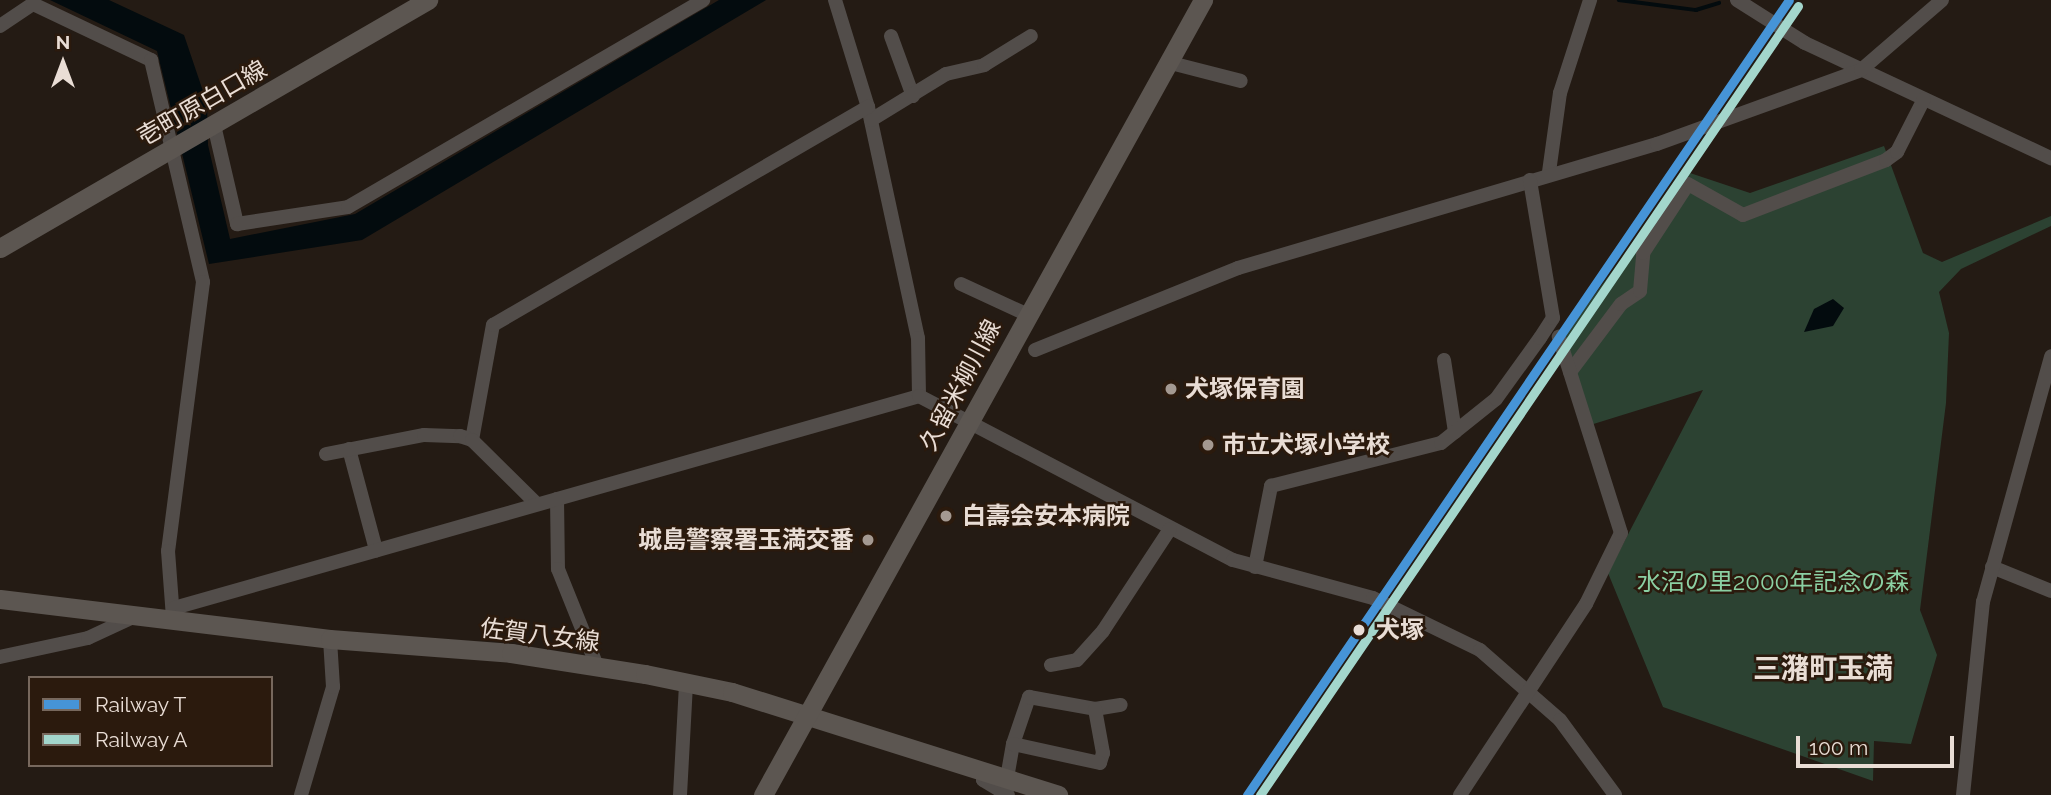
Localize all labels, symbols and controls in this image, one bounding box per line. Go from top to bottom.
north arrow [28,28,98,98]
text: N [56,31,70,53]
street label: 壱町原白口線 [132,55,272,151]
street label: 久留米柳川線 [913,315,1007,455]
place label: 犬塚保育園 [1185,375,1305,403]
marker: 犬塚保育園 [1163,381,1179,397]
place label: 市立犬塚小学校 [1222,431,1390,459]
marker: 市立犬塚小学校 [1200,437,1216,453]
place label: 白壽会安本病院 [962,502,1130,530]
marker: 白壽会安本病院 [936,506,956,526]
place label: 城島警察署玉満交番 [638,526,854,554]
marker: 城島警察署玉満交番 [860,532,876,548]
park label: 水沼の里2000年記念の森 [1637,568,1909,596]
street label: 佐賀八女線 [479,613,601,657]
place label: 犬塚 [1376,616,1424,644]
marker: 犬塚 [1348,619,1370,641]
district label: 三潴町玉満 [1753,652,1893,686]
legend [28,676,273,767]
text: Railway T [95,692,186,717]
scale bar [1799,722,1956,766]
text: Railway A [95,727,188,752]
text: 100 m [1809,735,1868,760]

